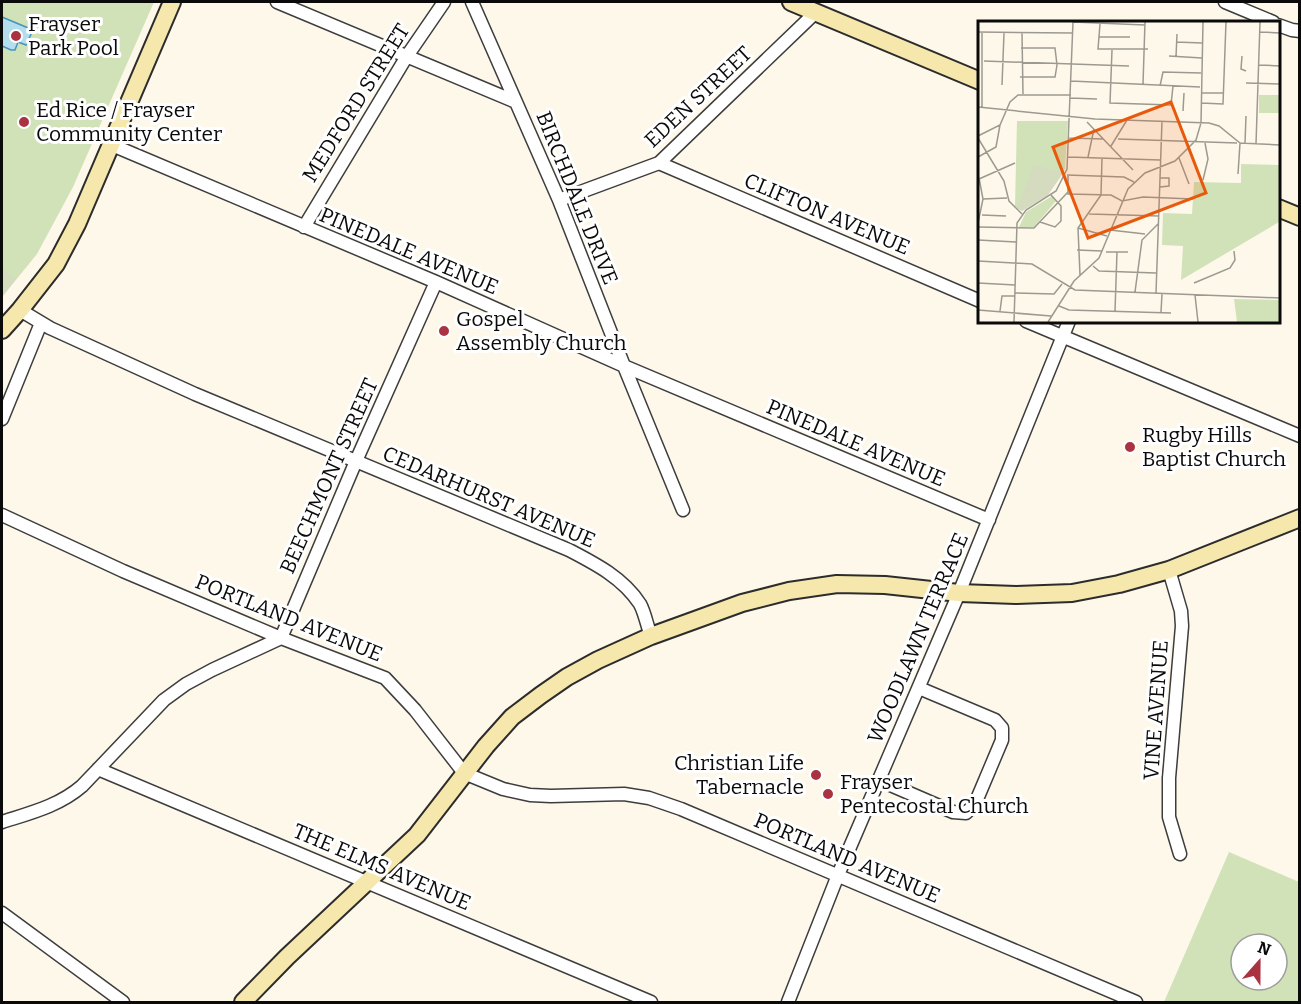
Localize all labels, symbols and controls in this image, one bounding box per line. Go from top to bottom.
place label: Frayser Park Pool [28,11,119,61]
street label: MEDFORD STREET [297,19,415,187]
inset map [978,21,1280,322]
marker: Frayser Park Pool [9,29,23,43]
street label: EDEN STREET [639,41,757,153]
place label: Ed Rice / Frayser Community Center [36,97,222,147]
street label: BIRCHDALE DRIVE [530,108,624,288]
marker: Ed Rice / Frayser Community Center [17,115,31,129]
street label: CLIFTON AVENUE [740,167,914,261]
street label: PINEDALE AVENUE [316,202,502,300]
place label: Gospel Assembly Church [456,306,627,356]
marker: Gospel Assembly Church [437,324,451,338]
street label: BEECHMONT STREET [274,374,384,578]
street label: PINEDALE AVENUE [763,394,949,492]
place label: Rugby Hills Baptist Church [1142,422,1286,472]
street label: CEDARHURST AVENUE [379,440,599,554]
marker: Rugby Hills Baptist Church [1123,440,1137,454]
street label: WOODLAWN TERRACE [862,529,974,747]
street label: PORTLAND AVENUE [192,569,386,667]
street label: VINE AVENUE [1138,639,1174,781]
place label: Christian Life Tabernacle [674,750,804,800]
marker: Christian Life Tabernacle [809,768,823,782]
place label: Frayser Pentecostal Church [840,769,1029,819]
marker: Frayser Pentecostal Church [821,787,835,801]
street label: PORTLAND AVENUE [750,807,944,909]
street label: THE ELMS AVENUE [289,818,475,916]
north arrow [1229,932,1289,992]
text: N [1255,937,1273,960]

